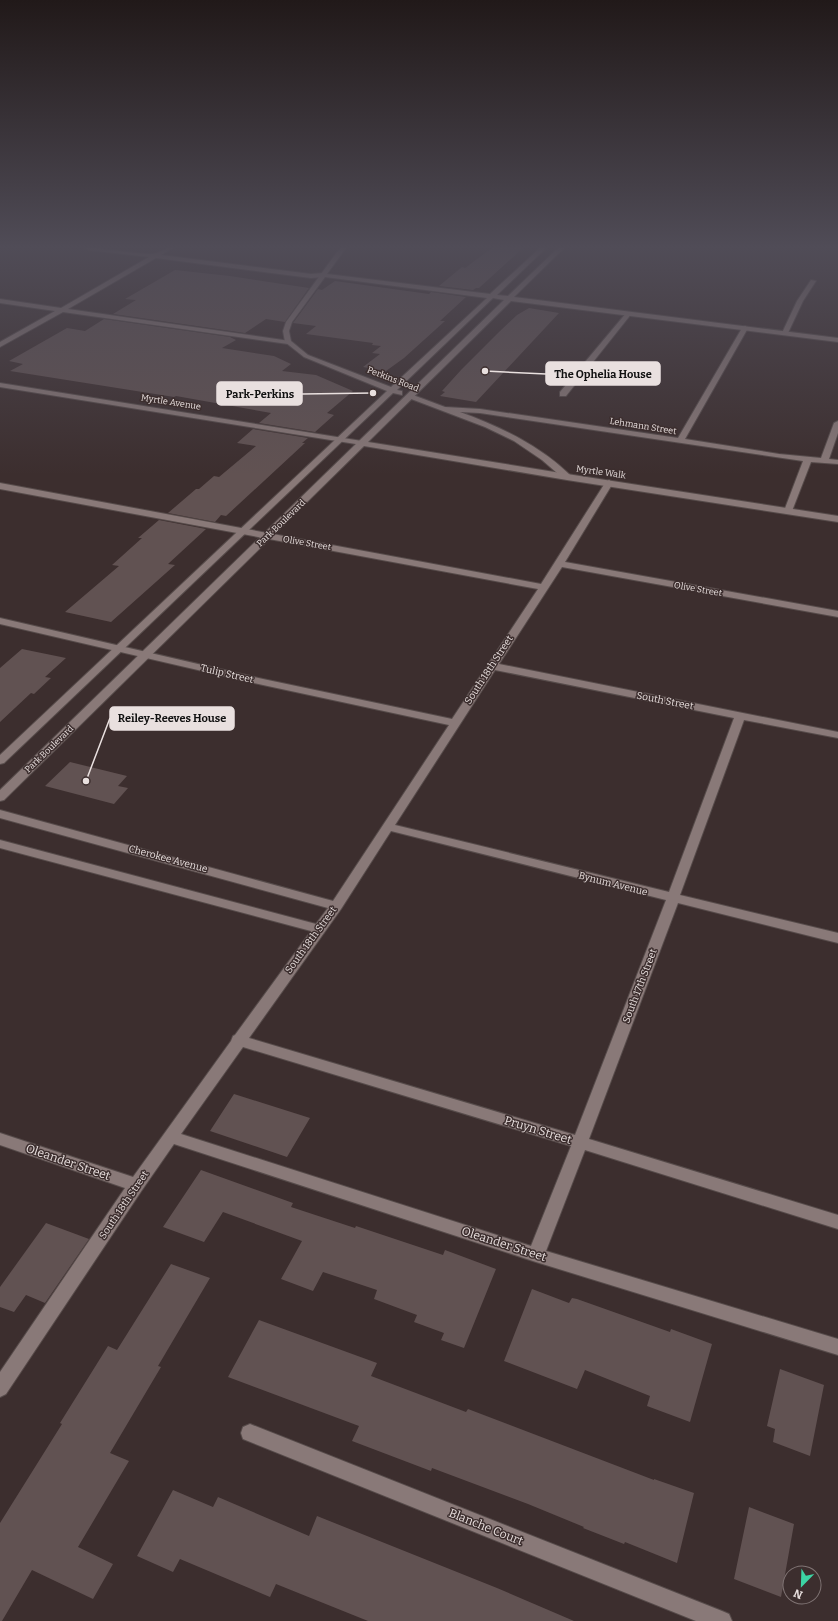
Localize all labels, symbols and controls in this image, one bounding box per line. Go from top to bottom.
callout: The Ophelia House [546,362,660,385]
street label: Perkins Road [366,365,421,394]
text: The Ophelia House [554,368,652,381]
callout: Park-Perkins [217,382,302,405]
text: Park-Perkins [226,388,295,401]
street label: Myrtle Avenue [140,392,202,412]
street label: Lehmann Street [609,416,678,436]
street label: Myrtle Walk [576,464,627,481]
street label: Park Boulevard [255,497,308,549]
street label: Olive Street [282,534,332,552]
street label: Olive Street [673,580,723,598]
street label: South 18th Street [462,633,516,707]
street label: Tulip Street [199,662,255,686]
street label: South Street [635,690,695,712]
callout: Reiley-Reeves House [110,707,234,730]
text: Reiley-Reeves House [118,712,226,725]
street label: Park Boulevard [23,723,76,775]
street label: Cherokee Avenue [127,843,209,875]
street label: Bynum Avenue [577,870,649,898]
street label: South 18th Street [283,904,339,976]
street label: South 17th Street [620,947,660,1025]
street label: Pruyn Street [503,1113,574,1147]
street label: Oleander Street [24,1141,113,1183]
street label: South 18th Street [97,1168,151,1241]
street label: Oleander Street [460,1224,549,1265]
street label: Blanche Court [447,1506,526,1548]
north arrow [782,1565,822,1605]
text: N [791,1586,805,1601]

